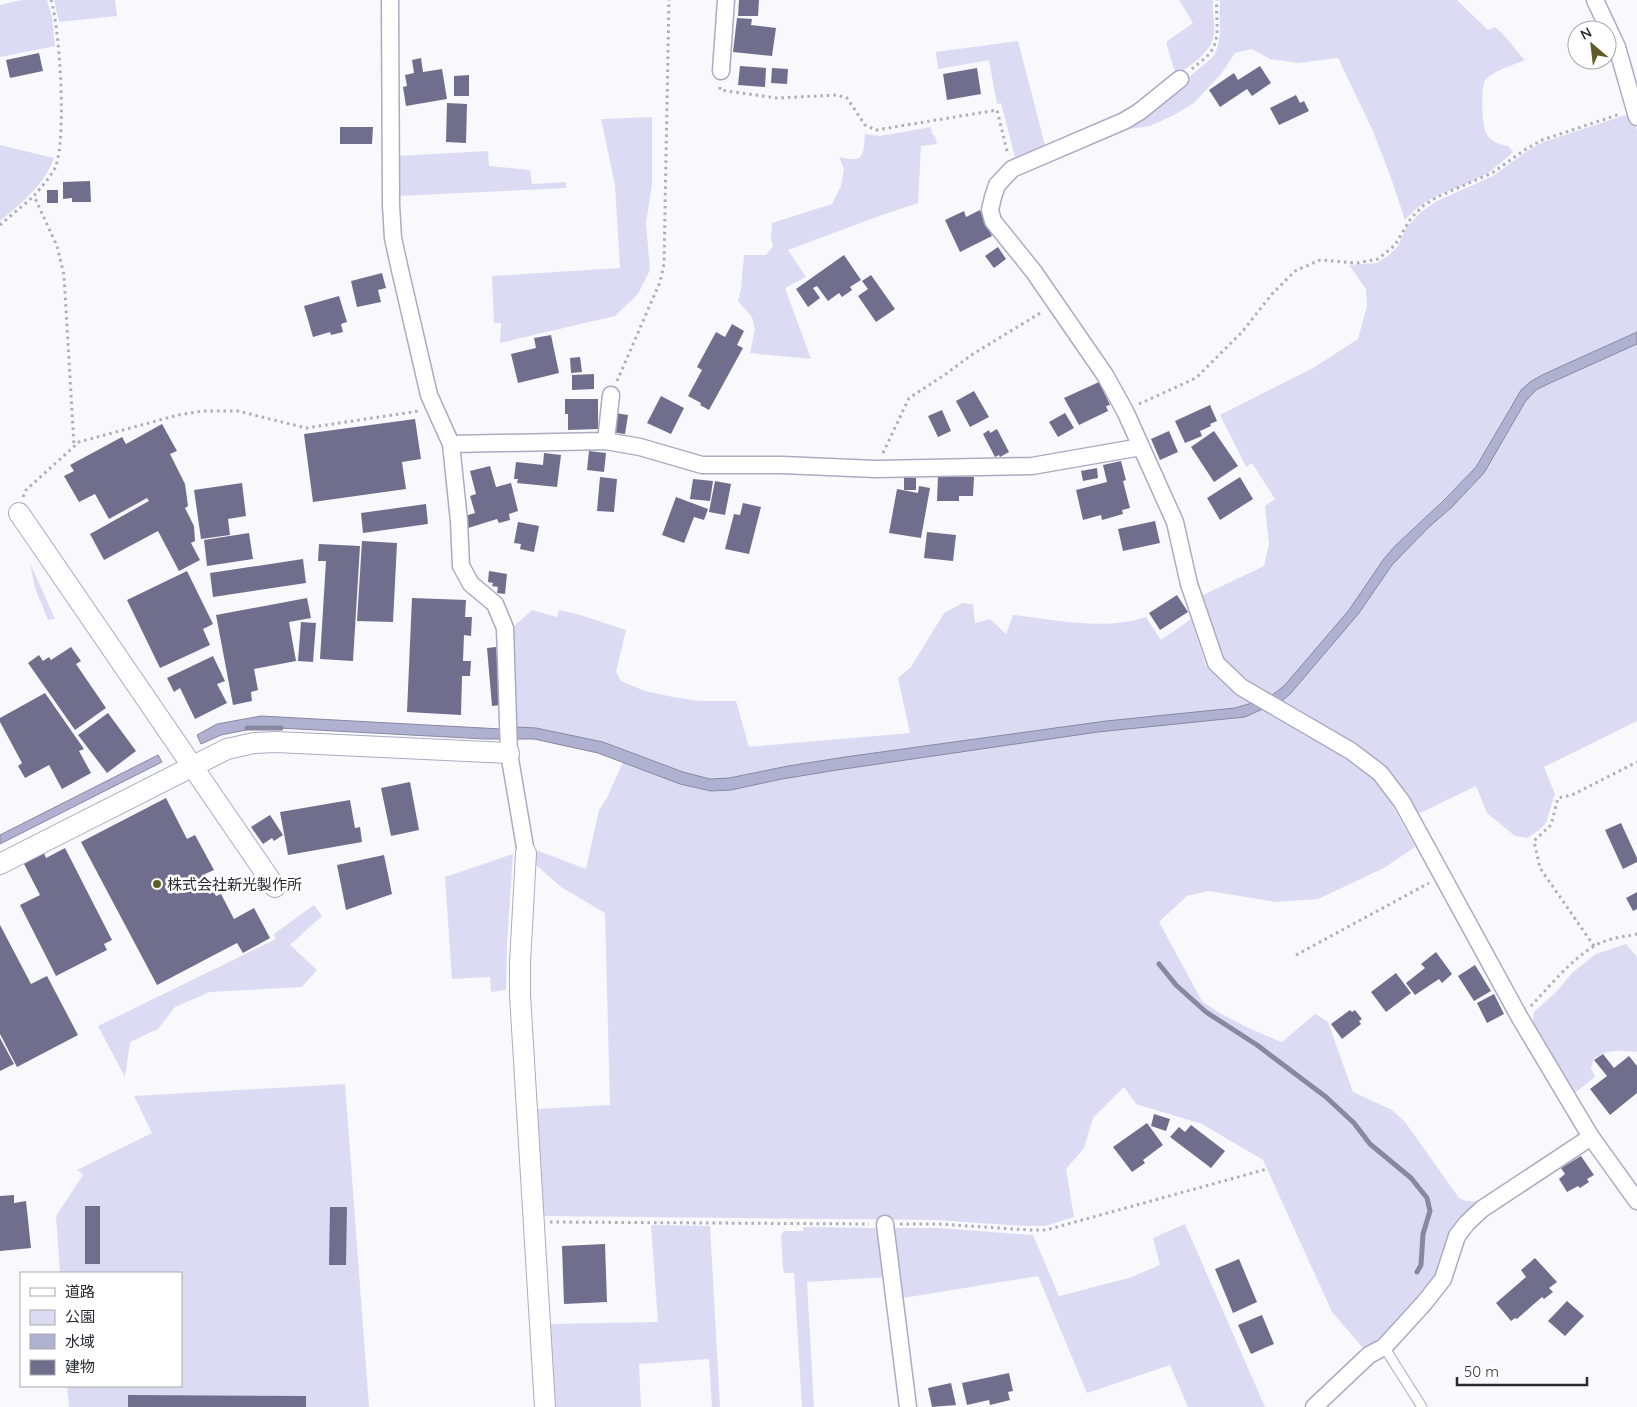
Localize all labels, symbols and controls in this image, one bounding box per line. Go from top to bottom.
north arrow [1567,20,1617,70]
text: N [1577,23,1595,44]
place label: 株式会社新光製作所 [167,875,302,894]
marker: 株式会社新光製作所 [151,878,163,890]
legend [20,1272,182,1387]
text: 道路 [65,1282,95,1301]
text: 公園 [65,1307,95,1326]
text: 水域 [65,1332,95,1351]
scale bar [1457,1354,1587,1386]
text: 建物 [65,1357,95,1376]
text: 50 m [1464,1362,1499,1381]

